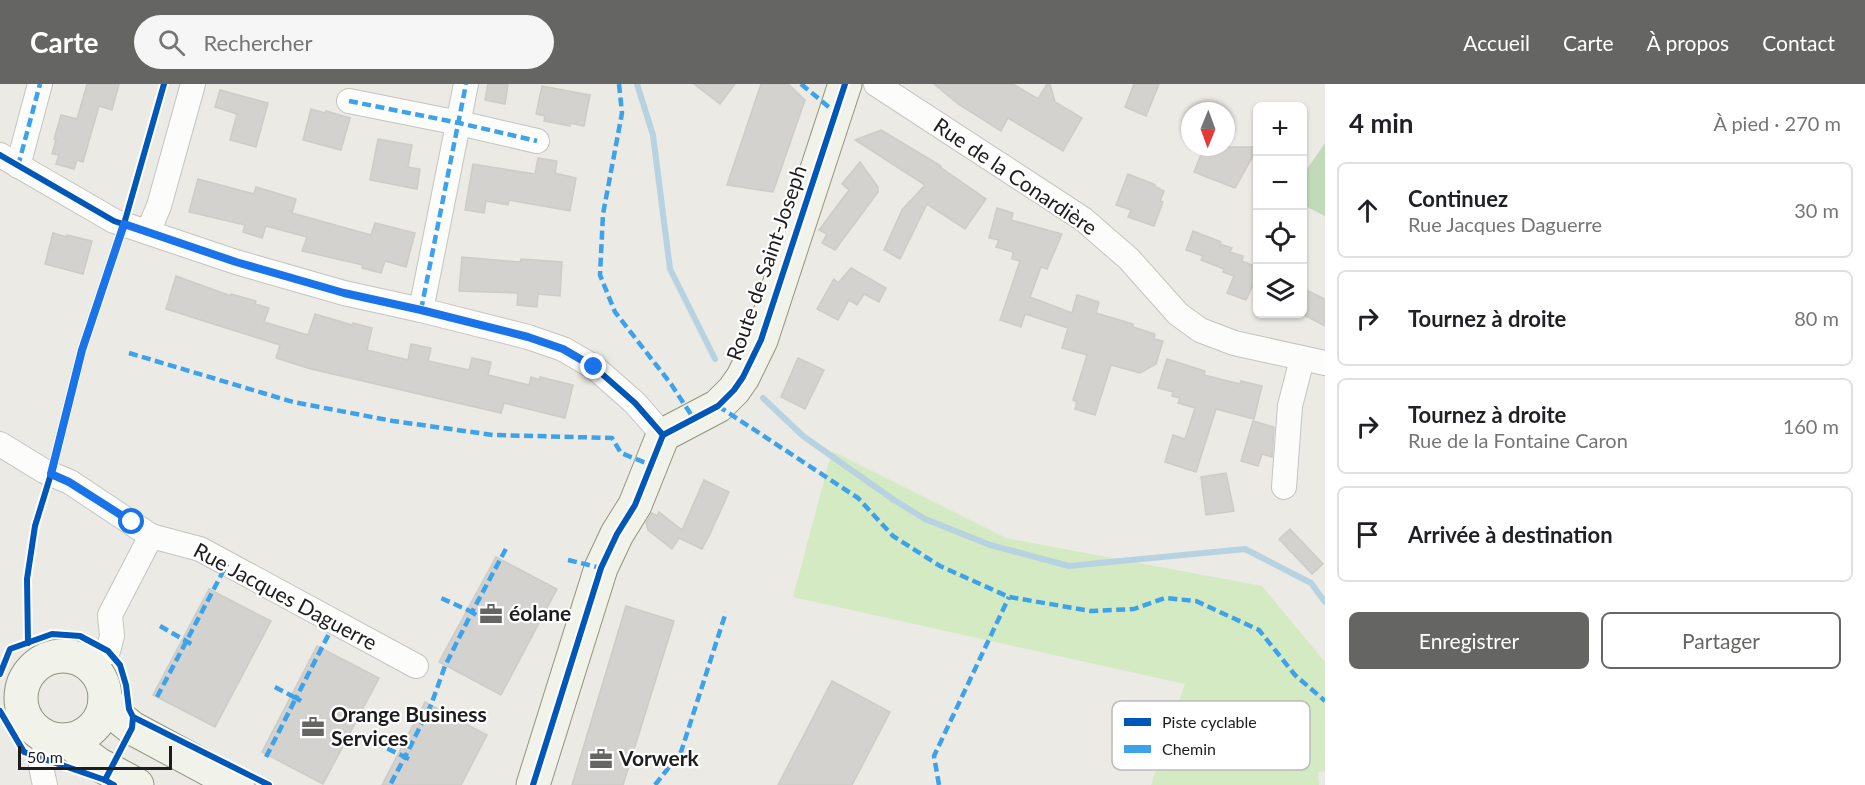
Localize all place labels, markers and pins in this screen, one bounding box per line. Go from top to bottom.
place label: éolane [509,600,571,625]
office icon: éolane [478,601,504,627]
place label: Orange Business Services [331,701,487,750]
office icon: Orange Business Services [300,714,326,740]
place label: Vorwerk [618,745,700,770]
office icon: Vorwerk [588,746,614,772]

